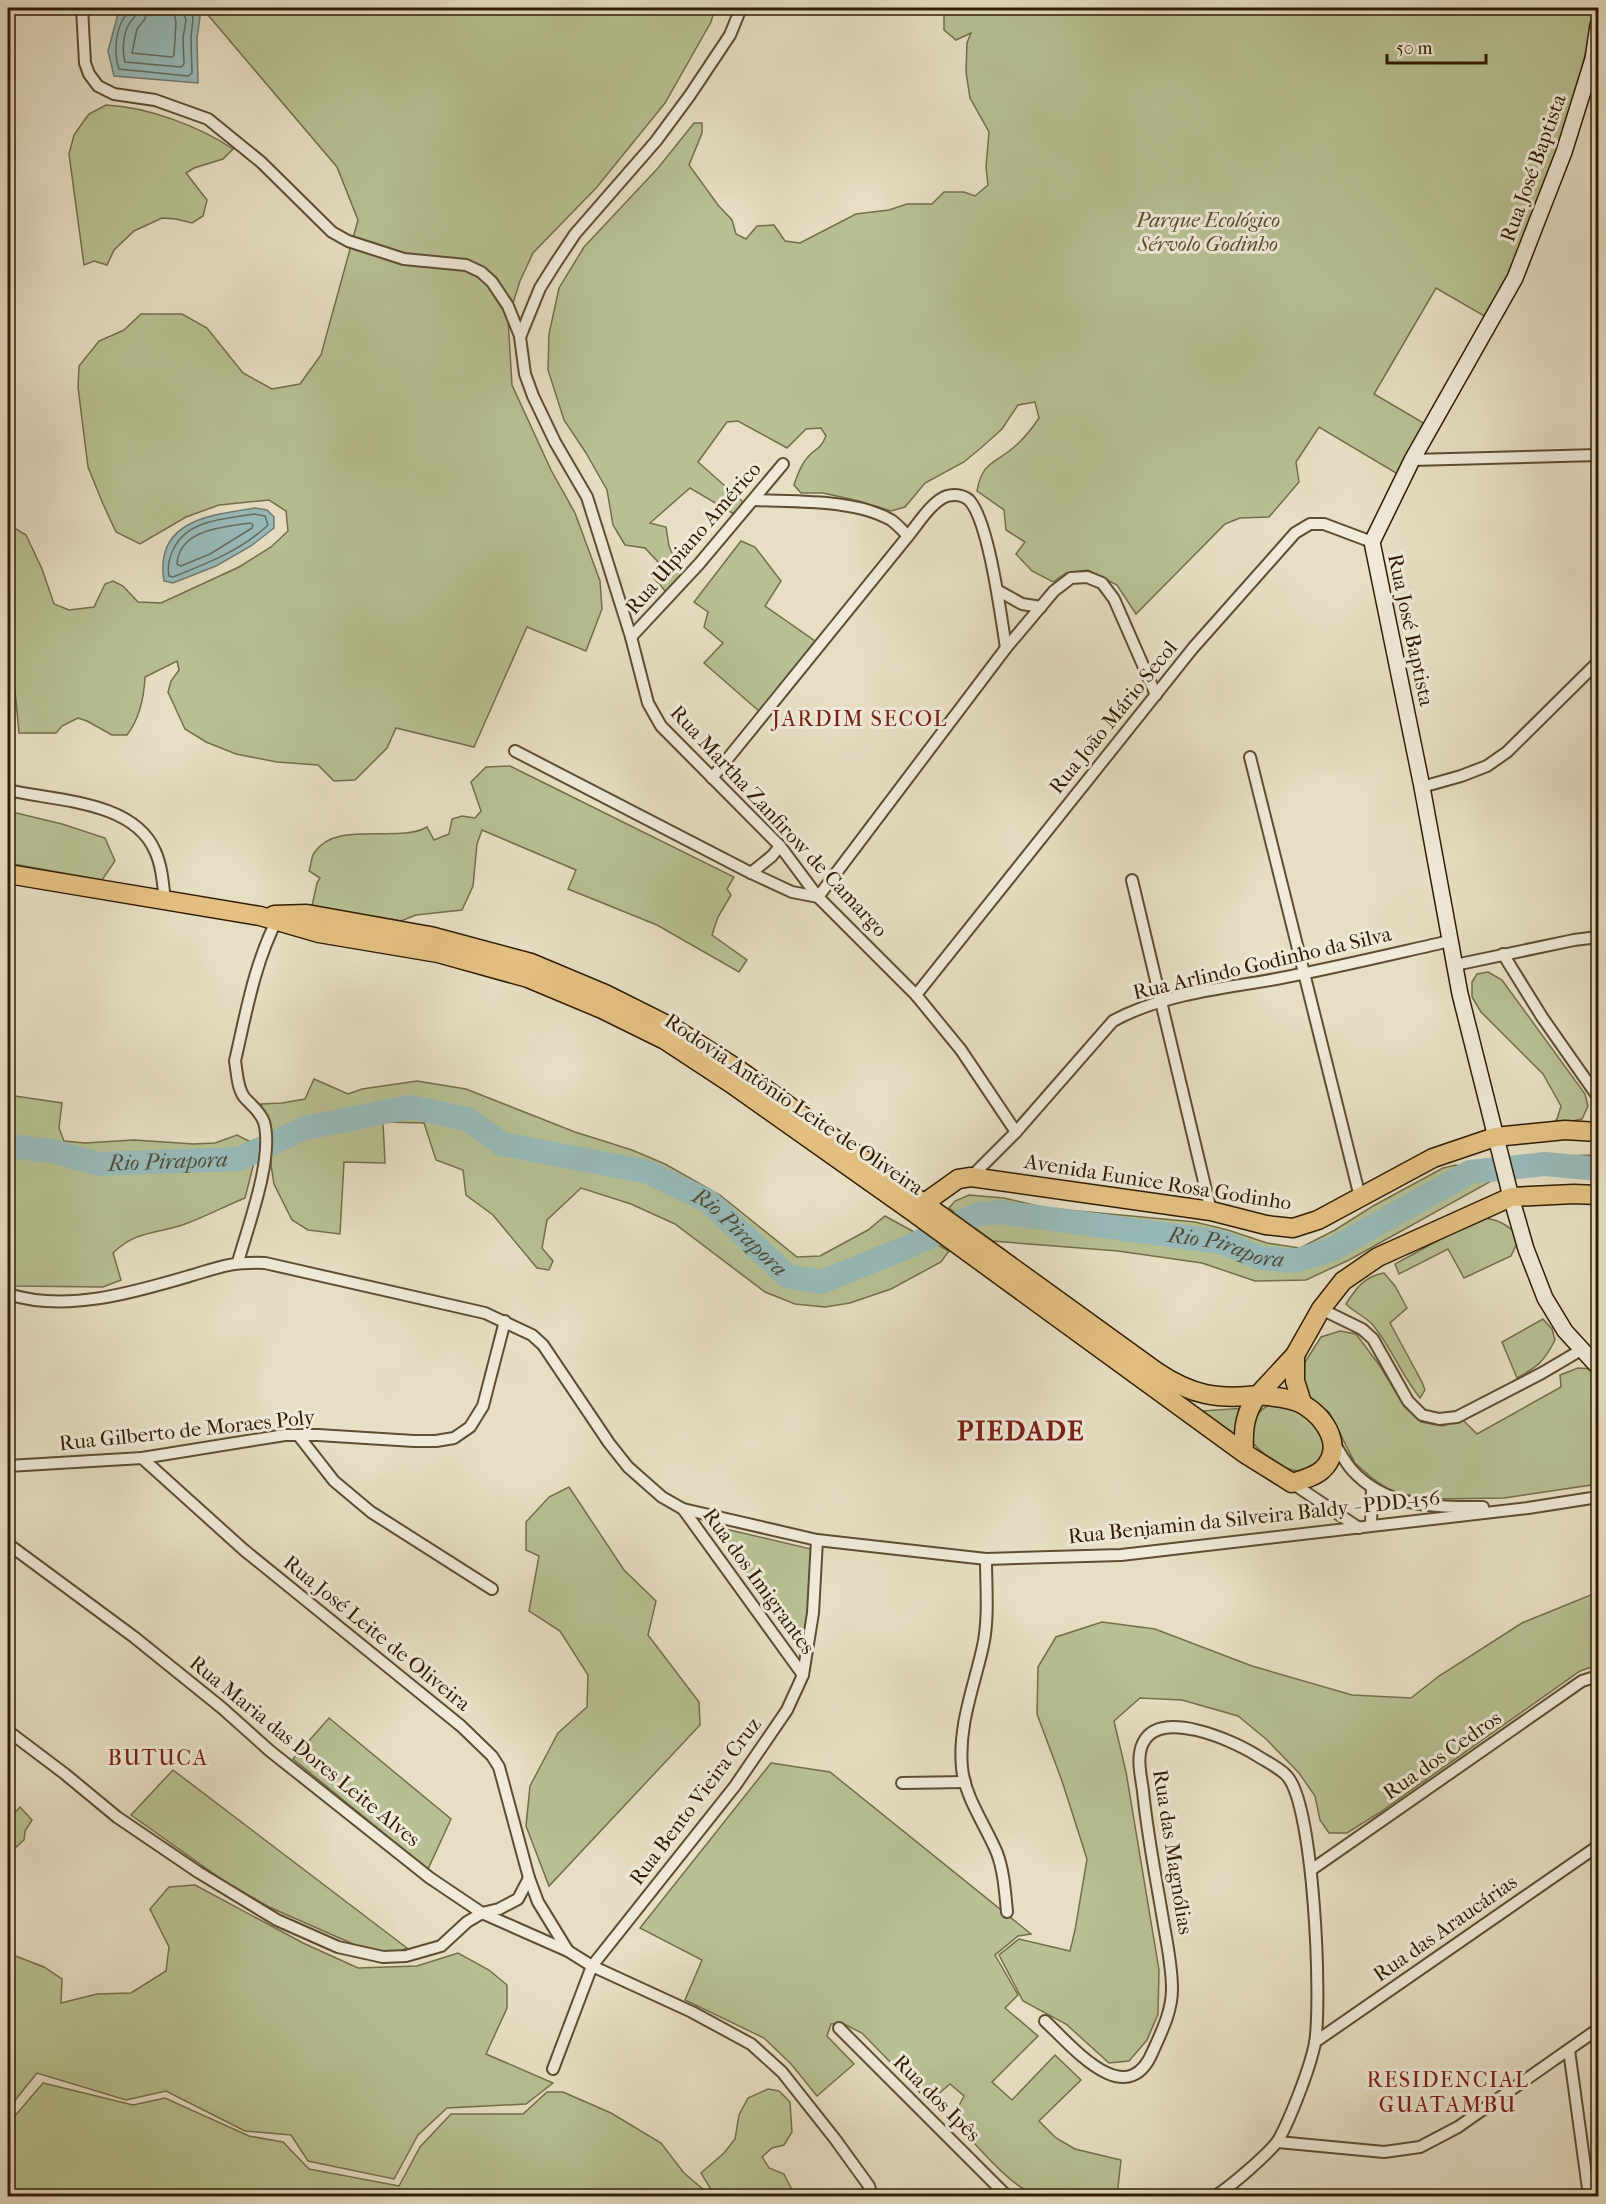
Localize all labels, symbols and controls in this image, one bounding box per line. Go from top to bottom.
scale bar [1387,27,1486,65]
text: 50 m [1396,38,1433,59]
street label: Rua José Baptista [1495,91,1571,245]
park label: Parque Ecológico Sérvolo Godinho [1135,208,1280,256]
street label: Rua Ulpiano Américo [620,457,766,619]
street label: Rua José Baptista [1383,552,1439,709]
street label: Rua João Mário Secol [1044,636,1182,798]
street label: Rua Martha Zanfirow de Camargo [665,700,893,942]
district label: JARDIM SECOL [770,706,948,732]
street label: Rua Arlindo Godinho da Silva [1130,921,1394,1004]
street label: Rodovia Antônio Leite de Oliveira [660,1008,928,1200]
water label: Rio Pirapora [106,1146,228,1177]
street label: Avenida Eunice Rosa Godinho [1022,1149,1293,1215]
water label: Rio Pirapora [687,1182,792,1282]
water label: Rio Pirapora [1164,1222,1285,1273]
street label: Rua Gilberto de Moraes Poly [58,1405,317,1455]
district label: PIEDADE [957,1415,1085,1447]
street label: Rua Benjamin da Silveira Baldy - PDD-156 [1067,1485,1442,1548]
street label: Rua dos Imigrantes [698,1503,820,1659]
street label: Rua José Leite de Oliveira [279,1550,475,1716]
street label: Rua Maria das Dores Leite Alves [185,1651,425,1852]
street label: Rua dos Cedros [1378,1705,1506,1805]
street label: Rua Bento Vieira Cruz [624,1713,766,1889]
district label: BUTUCA [108,1745,208,1771]
street label: Rua das Magnólias [1148,1768,1198,1936]
street label: Rua das Araucárias [1369,1869,1522,1987]
street label: Rua dos Ipês [889,2050,986,2147]
district label: RESIDENCIAL GUATAMBU [1366,2067,1530,2118]

